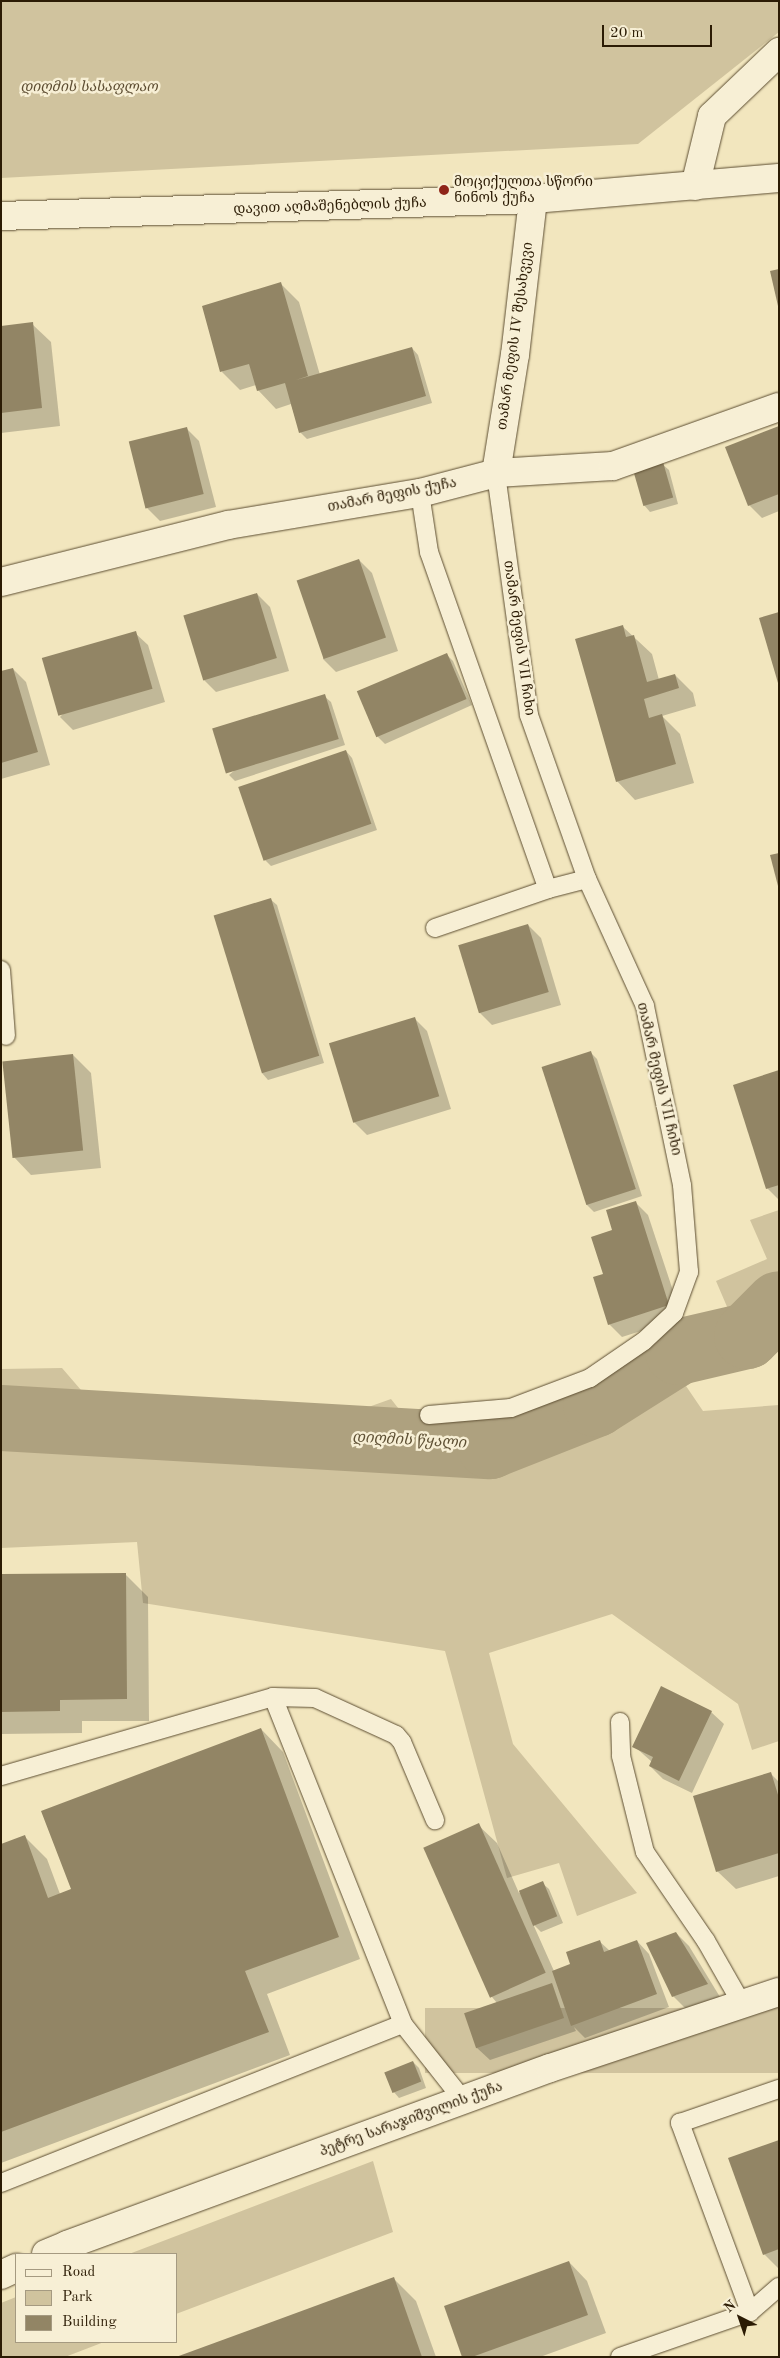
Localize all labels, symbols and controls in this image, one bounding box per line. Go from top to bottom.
scale bar [605,15,715,47]
text: 20 m [610,26,644,41]
park label: დიღმის სასაფლაო [20,79,158,95]
place label: მოციქულთა სწორი ნინოს ქუჩა [454,174,593,206]
marker: მოციქულთა სწორი ნინოს ქუჩა [438,184,450,196]
street label: დავით აღმაშენებლის ქუჩა [233,194,427,218]
street label: თამარ მეფის IV შესახვევი [493,241,537,431]
street label: თამარ მეფის ქუჩა [326,474,458,516]
street label: თამარ მეფის VII ჩიხი [500,559,538,717]
street label: თამარ მეფის VII ჩიხი [633,1001,685,1157]
water label: დიღმის წყალი [352,1429,466,1453]
street label: პეტრე სარაჯიშვილის ქუჩა [317,2078,505,2160]
legend [15,2253,178,2343]
text: Road [62,2265,95,2280]
text: Park [62,2290,93,2305]
north arrow [715,2293,765,2343]
text: N [722,2298,739,2315]
text: Building [62,2315,117,2330]

